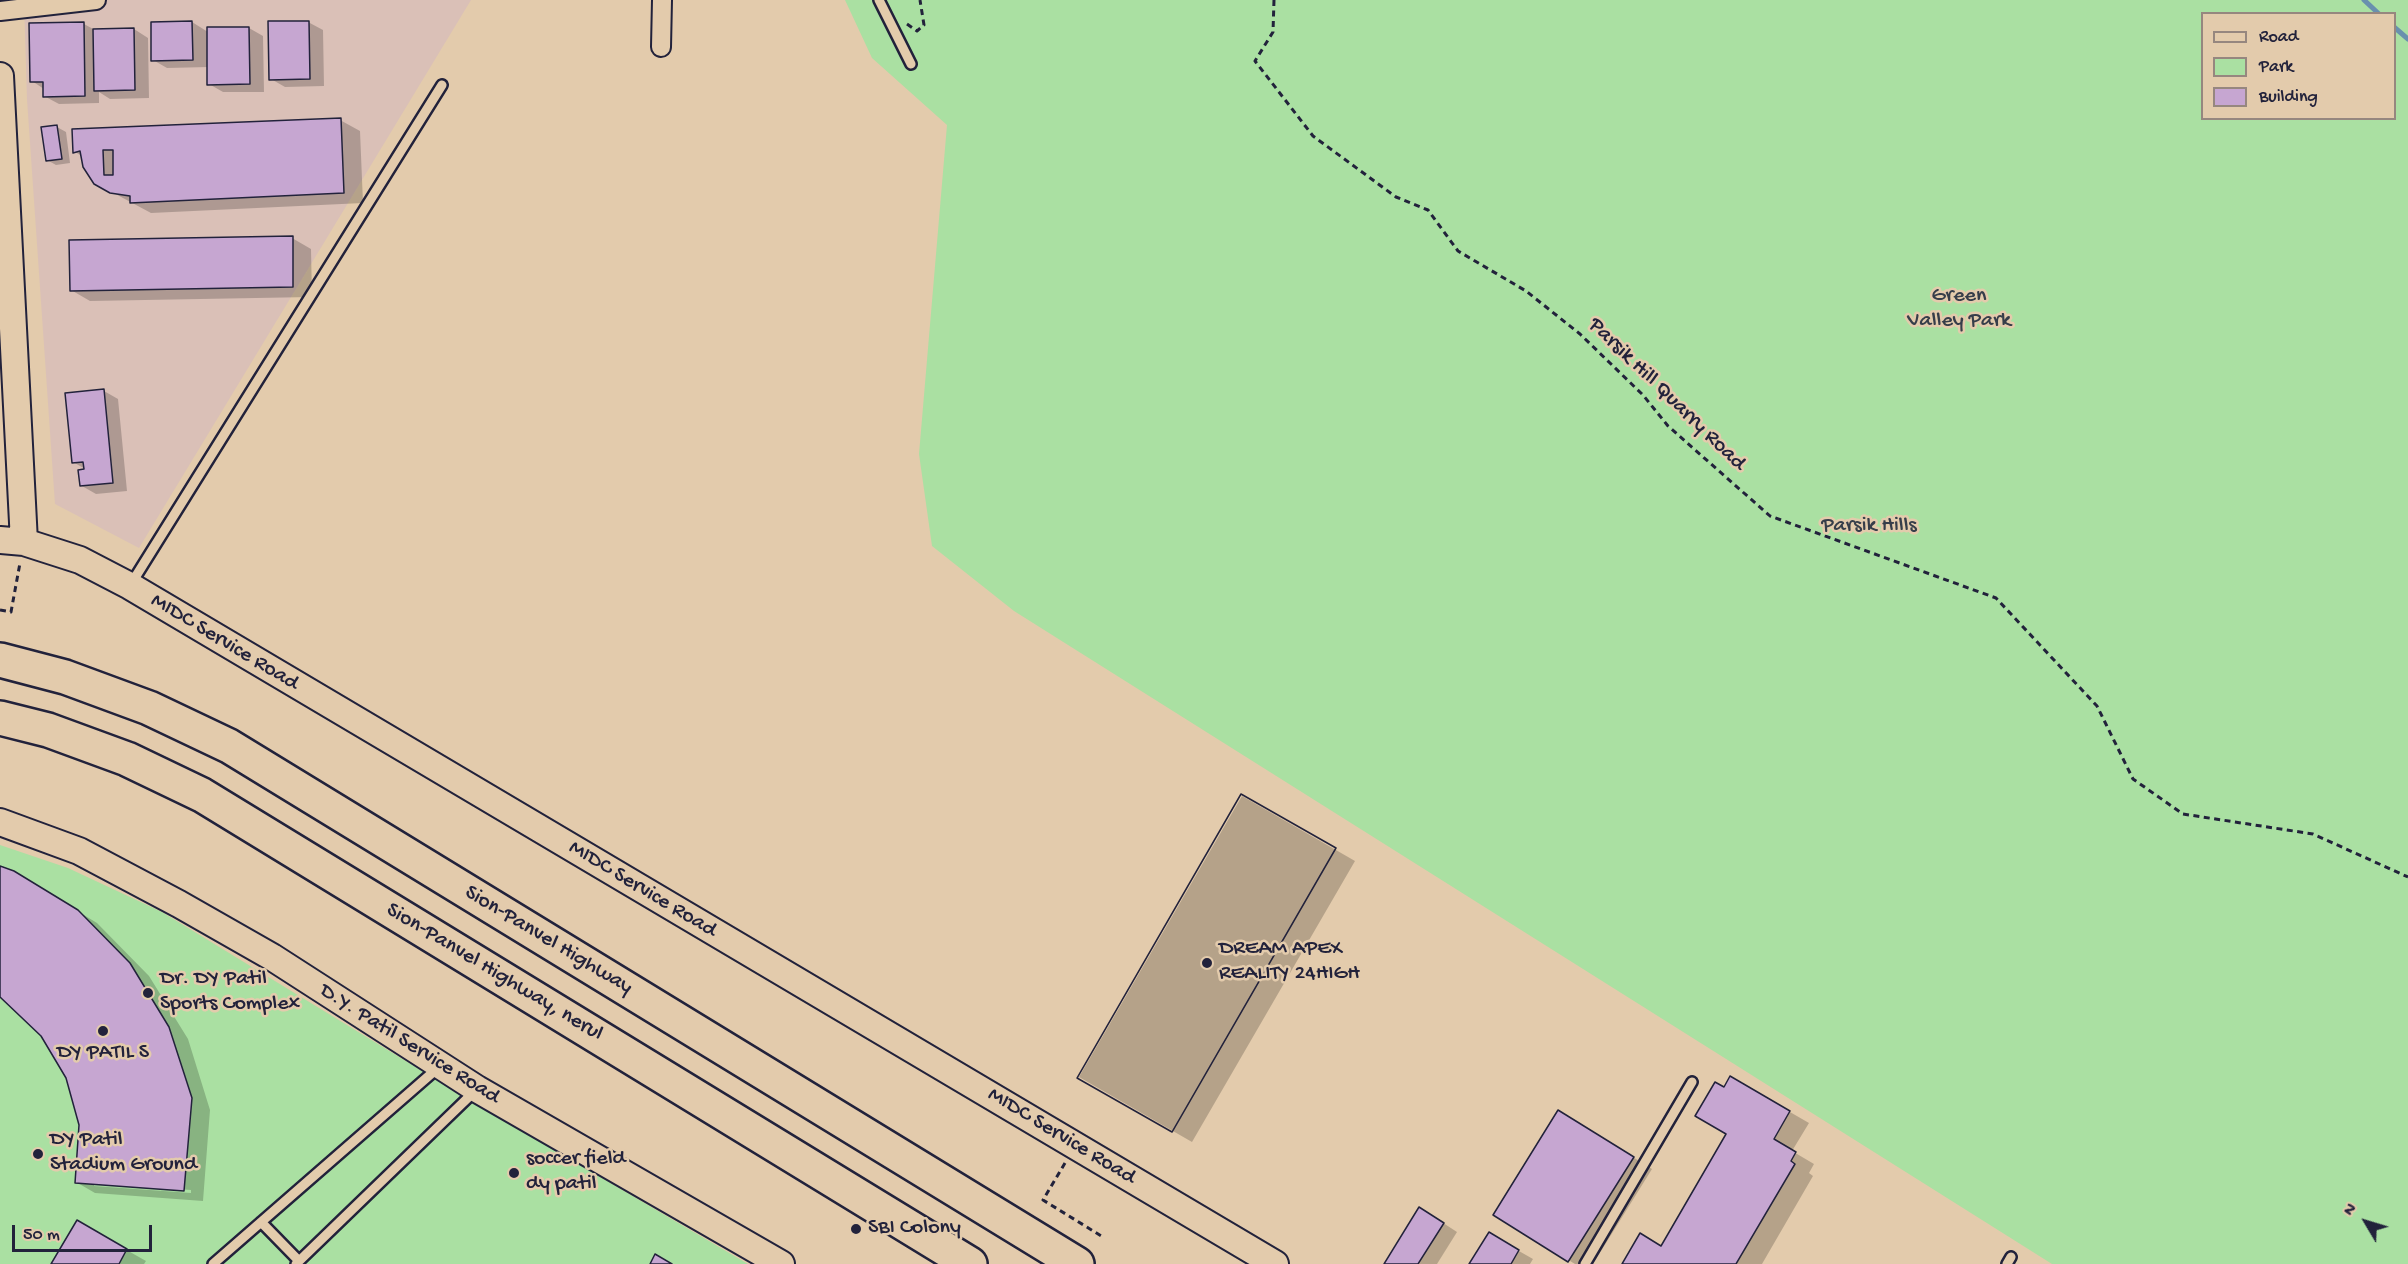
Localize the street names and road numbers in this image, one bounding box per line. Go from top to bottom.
street label: Parsik Hill Quarry Road [1582,313,1750,477]
street label: MIDC Service Road [145,588,303,698]
street label: MIDC Service Road [563,835,721,945]
street label: Sion-Panvel Highway [459,880,637,1002]
street label: Sion-Panvel Highway, nerul [381,898,607,1048]
street label: D.Y. Patil Service Road [314,979,504,1111]
street label: MIDC Service Road [982,1082,1140,1192]

